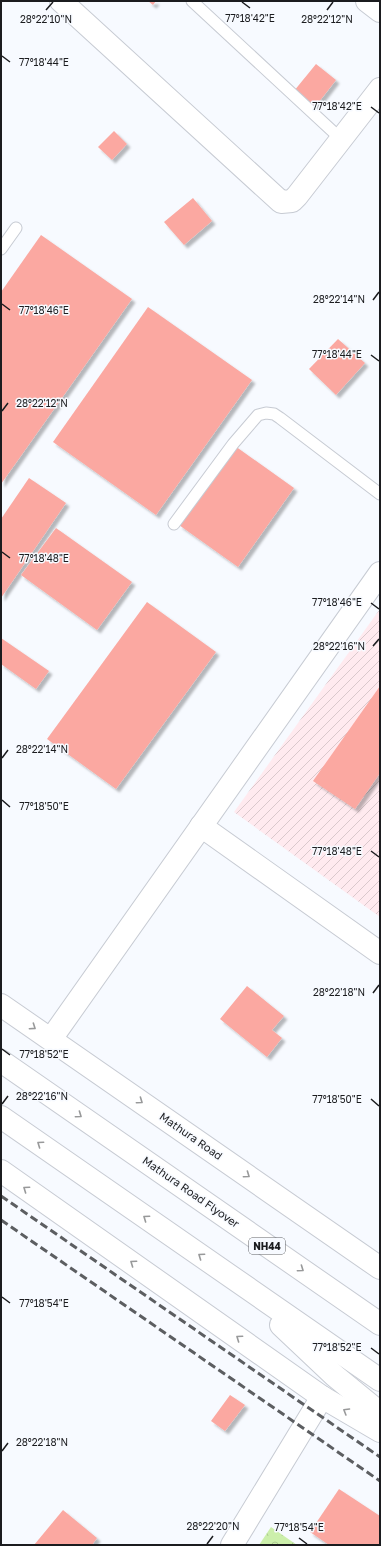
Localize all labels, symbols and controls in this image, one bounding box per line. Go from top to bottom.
text: 77°18'42"E [225,12,275,24]
text: 28°22'10"N [20,13,72,25]
text: 28°22'12"N [301,13,353,25]
text: 77°18'44"E [19,56,69,68]
text: 77°18'42"E [312,100,362,112]
text: 28°22'14"N [313,293,365,305]
text: 77°18'46"E [19,304,69,316]
text: 77°18'44"E [312,348,362,360]
text: 28°22'12"N [16,397,68,409]
text: 77°18'48"E [19,552,69,564]
text: 77°18'46"E [312,596,362,608]
text: 28°22'16"N [313,640,365,652]
text: 28°22'14"N [16,743,68,755]
text: 77°18'50"E [19,800,69,812]
text: 77°18'48"E [312,845,362,857]
text: 28°22'18"N [313,986,365,998]
one-way arrow [29,1022,36,1030]
text: 77°18'52"E [19,1048,69,1060]
text: 28°22'16"N [16,1090,68,1102]
text: 77°18'50"E [312,1093,362,1105]
one-way arrow [136,1096,143,1104]
street label: Mathura Road [157,1109,225,1162]
one-way arrow [75,1110,82,1118]
one-way arrow [37,1142,44,1149]
street label: Mathura Road Flyover [140,1153,243,1230]
one-way arrow [242,1170,249,1177]
one-way arrow [23,1186,30,1194]
one-way arrow [144,1216,151,1223]
road number: NH44 [249,1238,285,1254]
one-way arrow [199,1254,206,1261]
one-way arrow [130,1261,137,1268]
one-way arrow [296,1264,303,1271]
text: 77°18'54"E [19,1297,69,1309]
one-way arrow [236,1335,243,1343]
text: 77°18'52"E [312,1341,362,1353]
one-way arrow [343,1408,350,1416]
text: 28°22'18"N [16,1436,68,1448]
text: 28°22'20"N [186,1520,240,1532]
text: 77°18'54"E [274,1521,324,1533]

